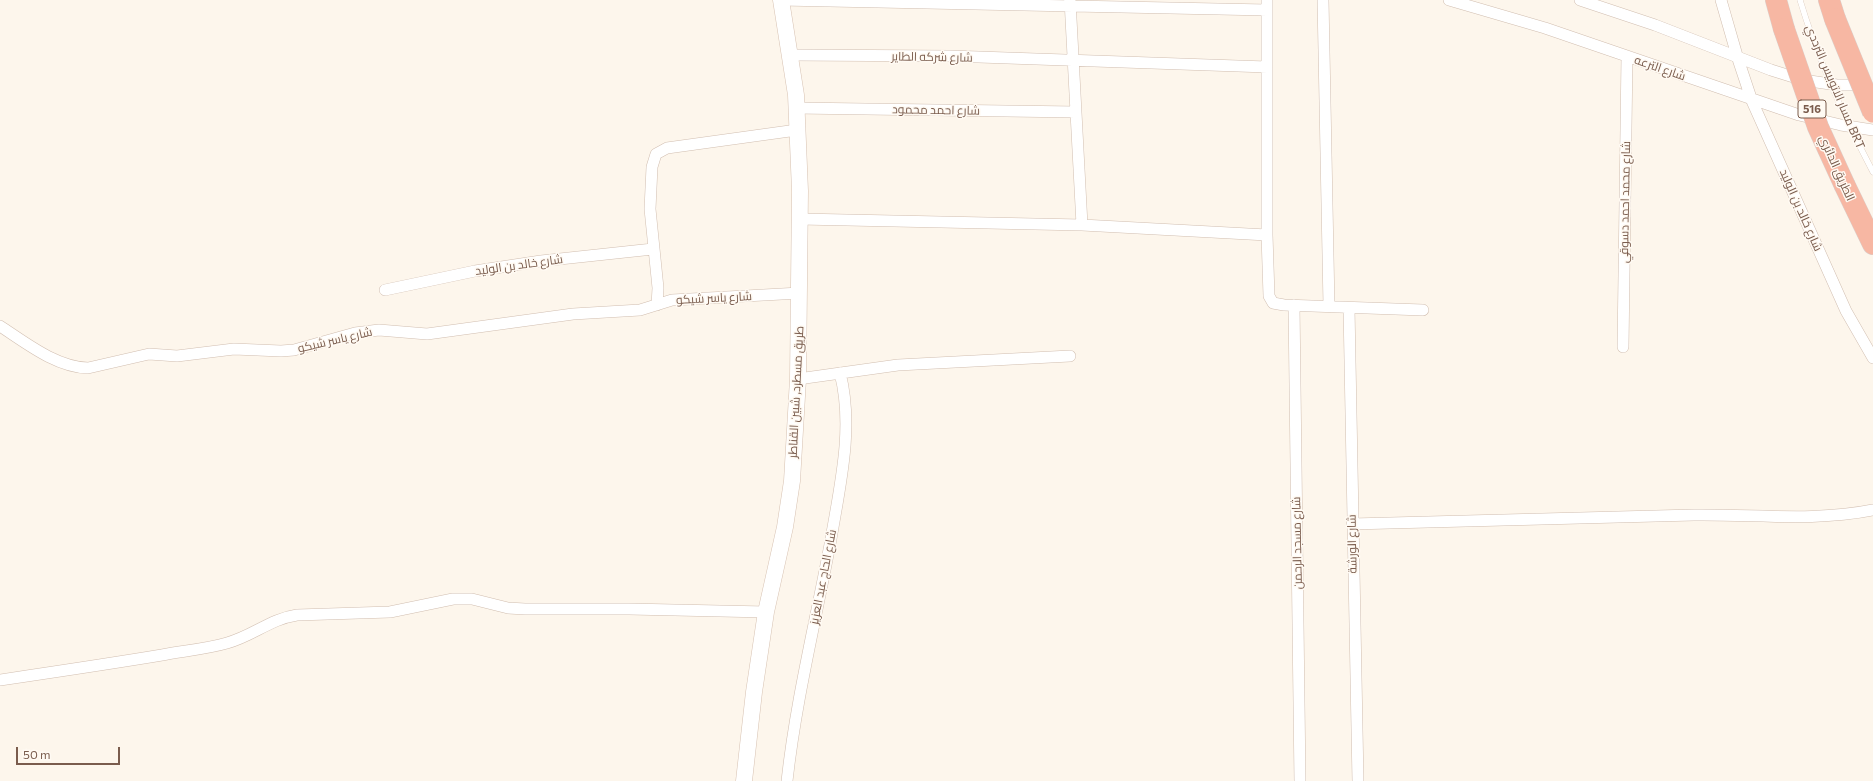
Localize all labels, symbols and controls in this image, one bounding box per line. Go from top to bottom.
street label: مسار الاتوبيس الترددي BRT [1802,23,1868,151]
street label: شارع شركه الطاير [891,49,973,65]
street label: شارع الترعه [1632,53,1688,83]
road number: 516 [1798,100,1826,118]
street label: شارع احمد محمود [892,102,980,118]
street label: الطريق الدائري [1816,133,1858,203]
street label: شارع محمد احمد دسوقي [1617,141,1633,263]
street label: شارع خالد بن الوليد [1776,167,1826,253]
street label: شارع خالد بن الوليد [474,252,564,278]
street label: شارع ياسر شيكو [676,289,752,307]
street label: شارع ياسر شيكو [296,324,374,356]
street label: طريق مسطرد, شبين القناطر [785,325,807,459]
street label: شارع مسجد الرحمن [1289,496,1305,590]
street label: شارع الورشة [1344,514,1360,574]
street label: شارع الحاج عبد العزيز [807,528,839,626]
scale bar [18,739,122,765]
text: 50 m [23,747,51,761]

